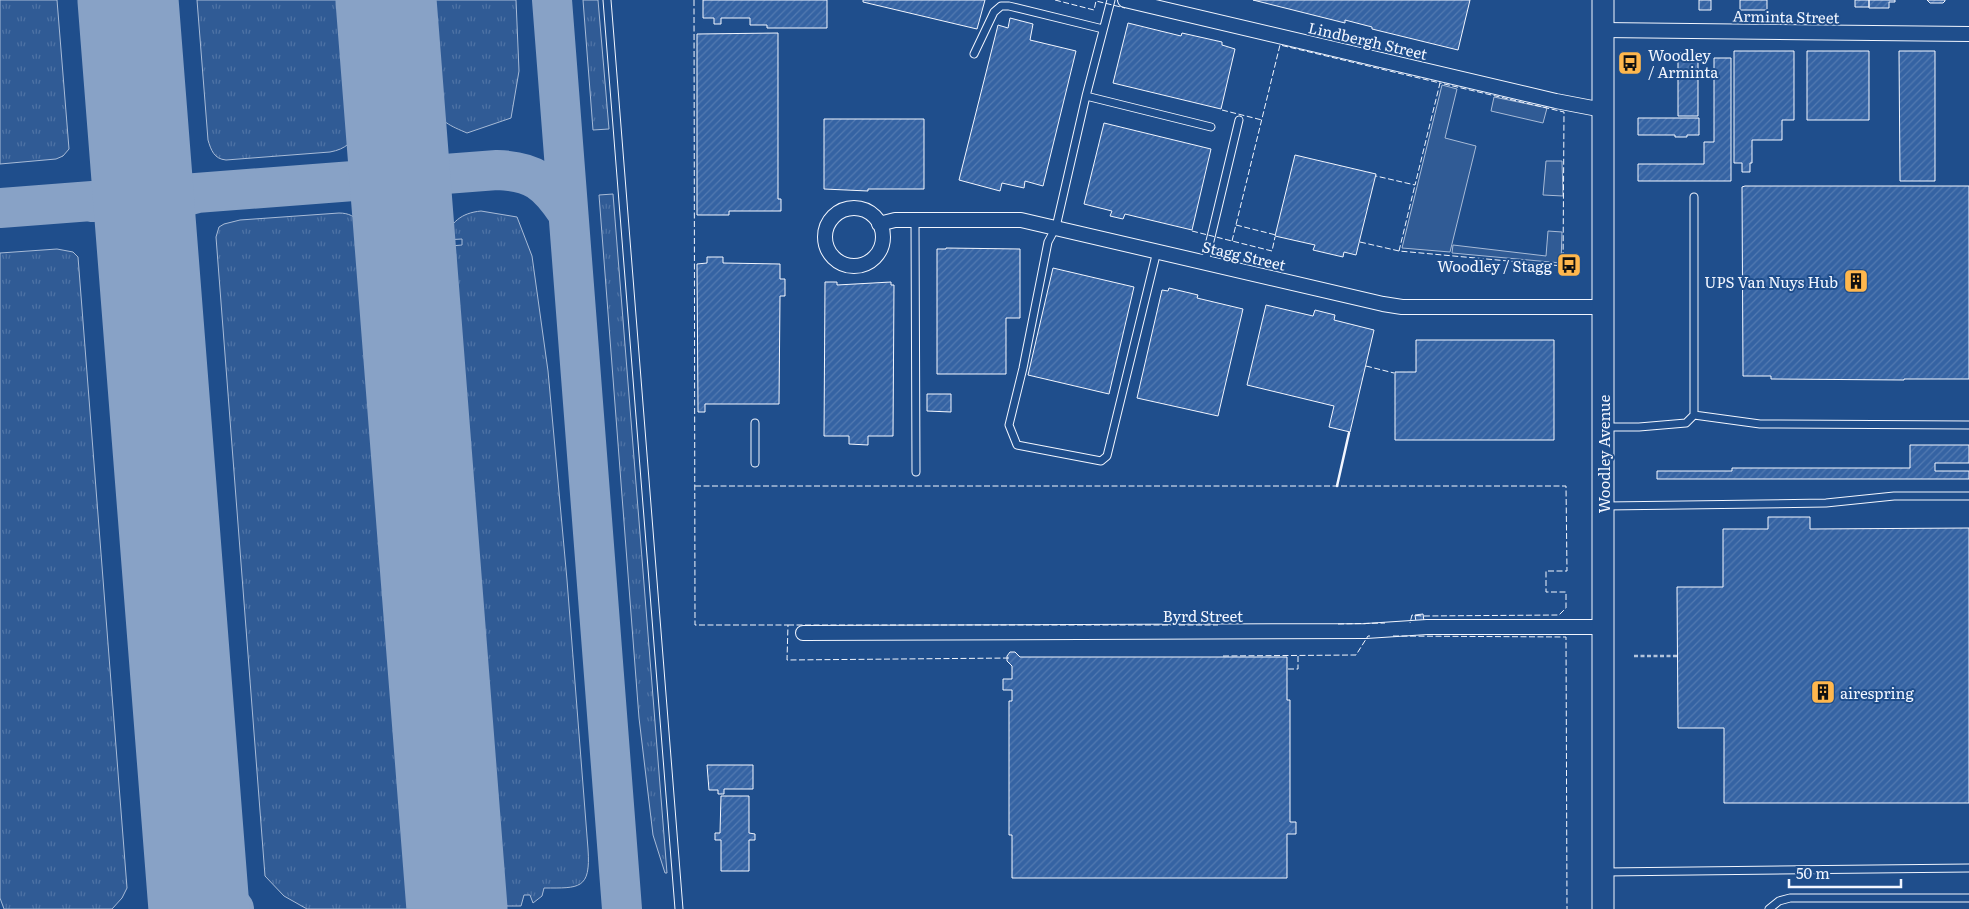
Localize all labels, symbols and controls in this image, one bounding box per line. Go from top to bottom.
street label: Arminta Street [1732,4,1840,28]
street label: Lindbergh Street [1306,15,1430,65]
place label: Woodley / Arminta [1648,43,1719,83]
bus stop icon: Woodley / Arminta [1617,50,1643,76]
street label: Stagg Street [1200,234,1288,276]
bus stop icon: Woodley / Stagg [1556,252,1582,278]
place label: Woodley / Stagg [1437,254,1553,277]
building icon: UPS Van Nuys Hub [1843,268,1869,294]
place label: UPS Van Nuys Hub [1704,270,1838,293]
street label: Woodley Avenue [1592,395,1615,513]
street label: Byrd Street [1163,604,1243,627]
building icon: airespring [1810,679,1836,705]
place label: airespring [1840,681,1914,704]
scale bar [1789,856,1902,888]
text: 50 m [1796,861,1830,884]

